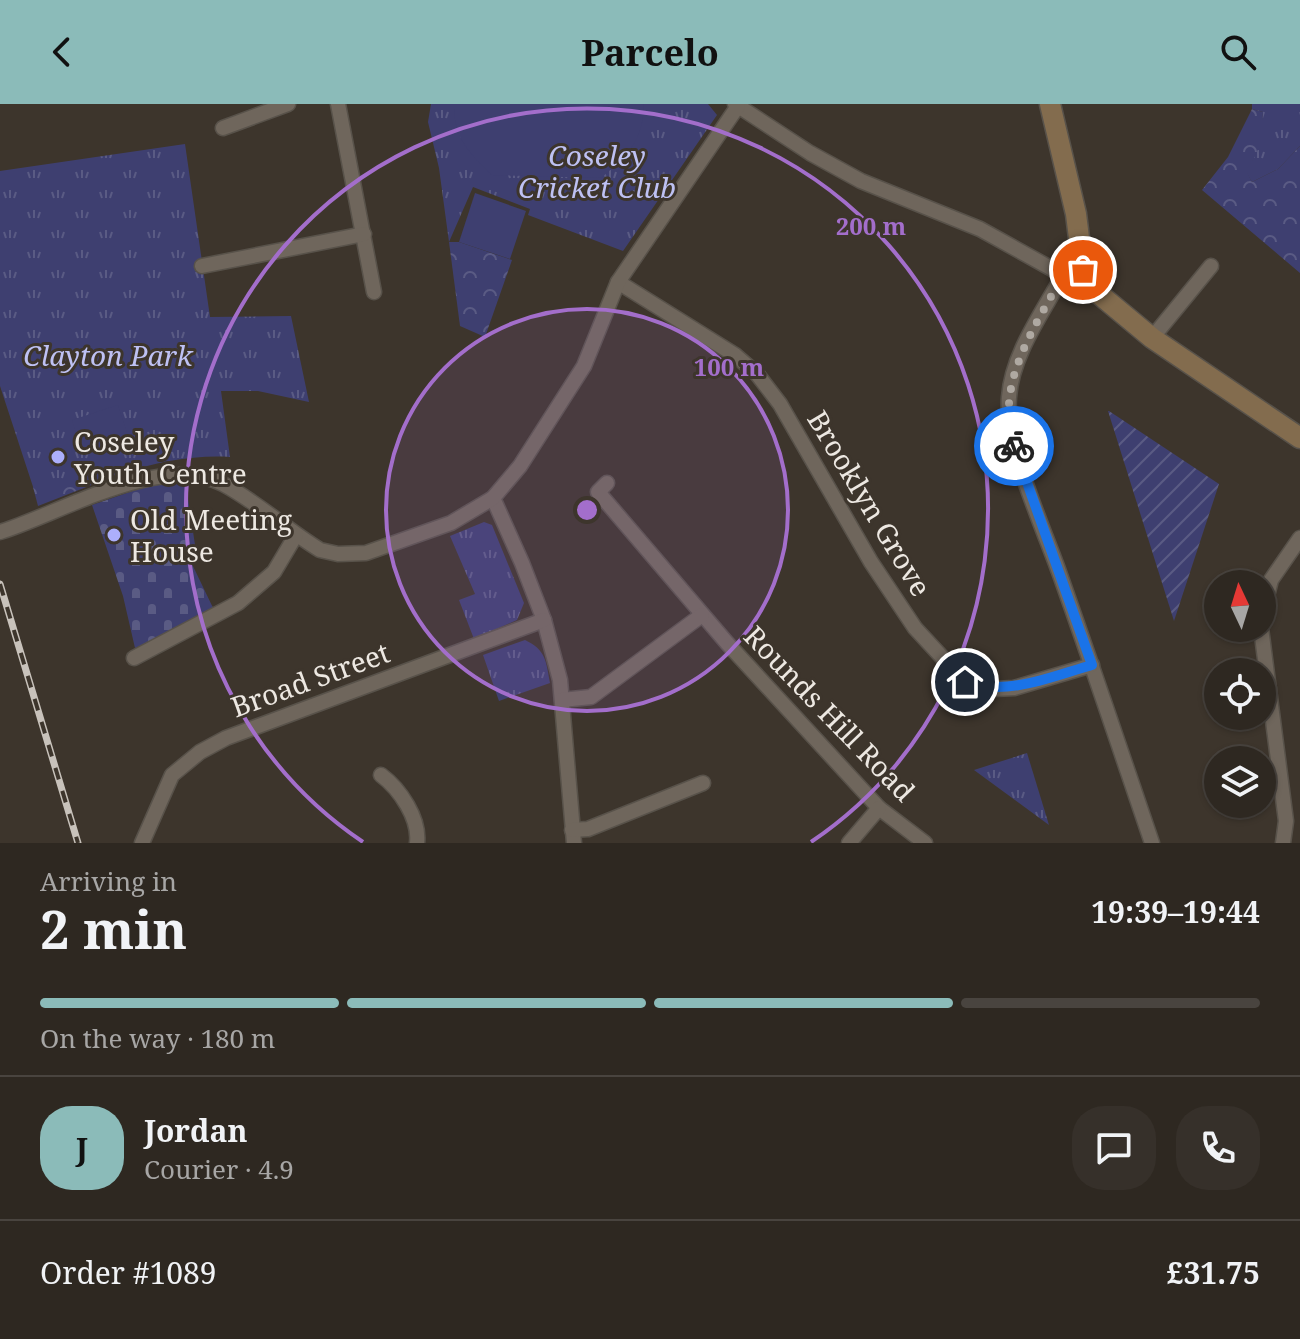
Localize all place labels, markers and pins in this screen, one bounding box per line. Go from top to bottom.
pin [1049,236,1117,304]
place label: Coseley Youth Centre [73,422,247,492]
marker: Coseley Youth Centre [49,448,67,466]
centre of rings [573,496,601,524]
place label: Old Meeting House [130,500,292,570]
marker: Old Meeting House [105,526,123,544]
pin [931,648,999,716]

